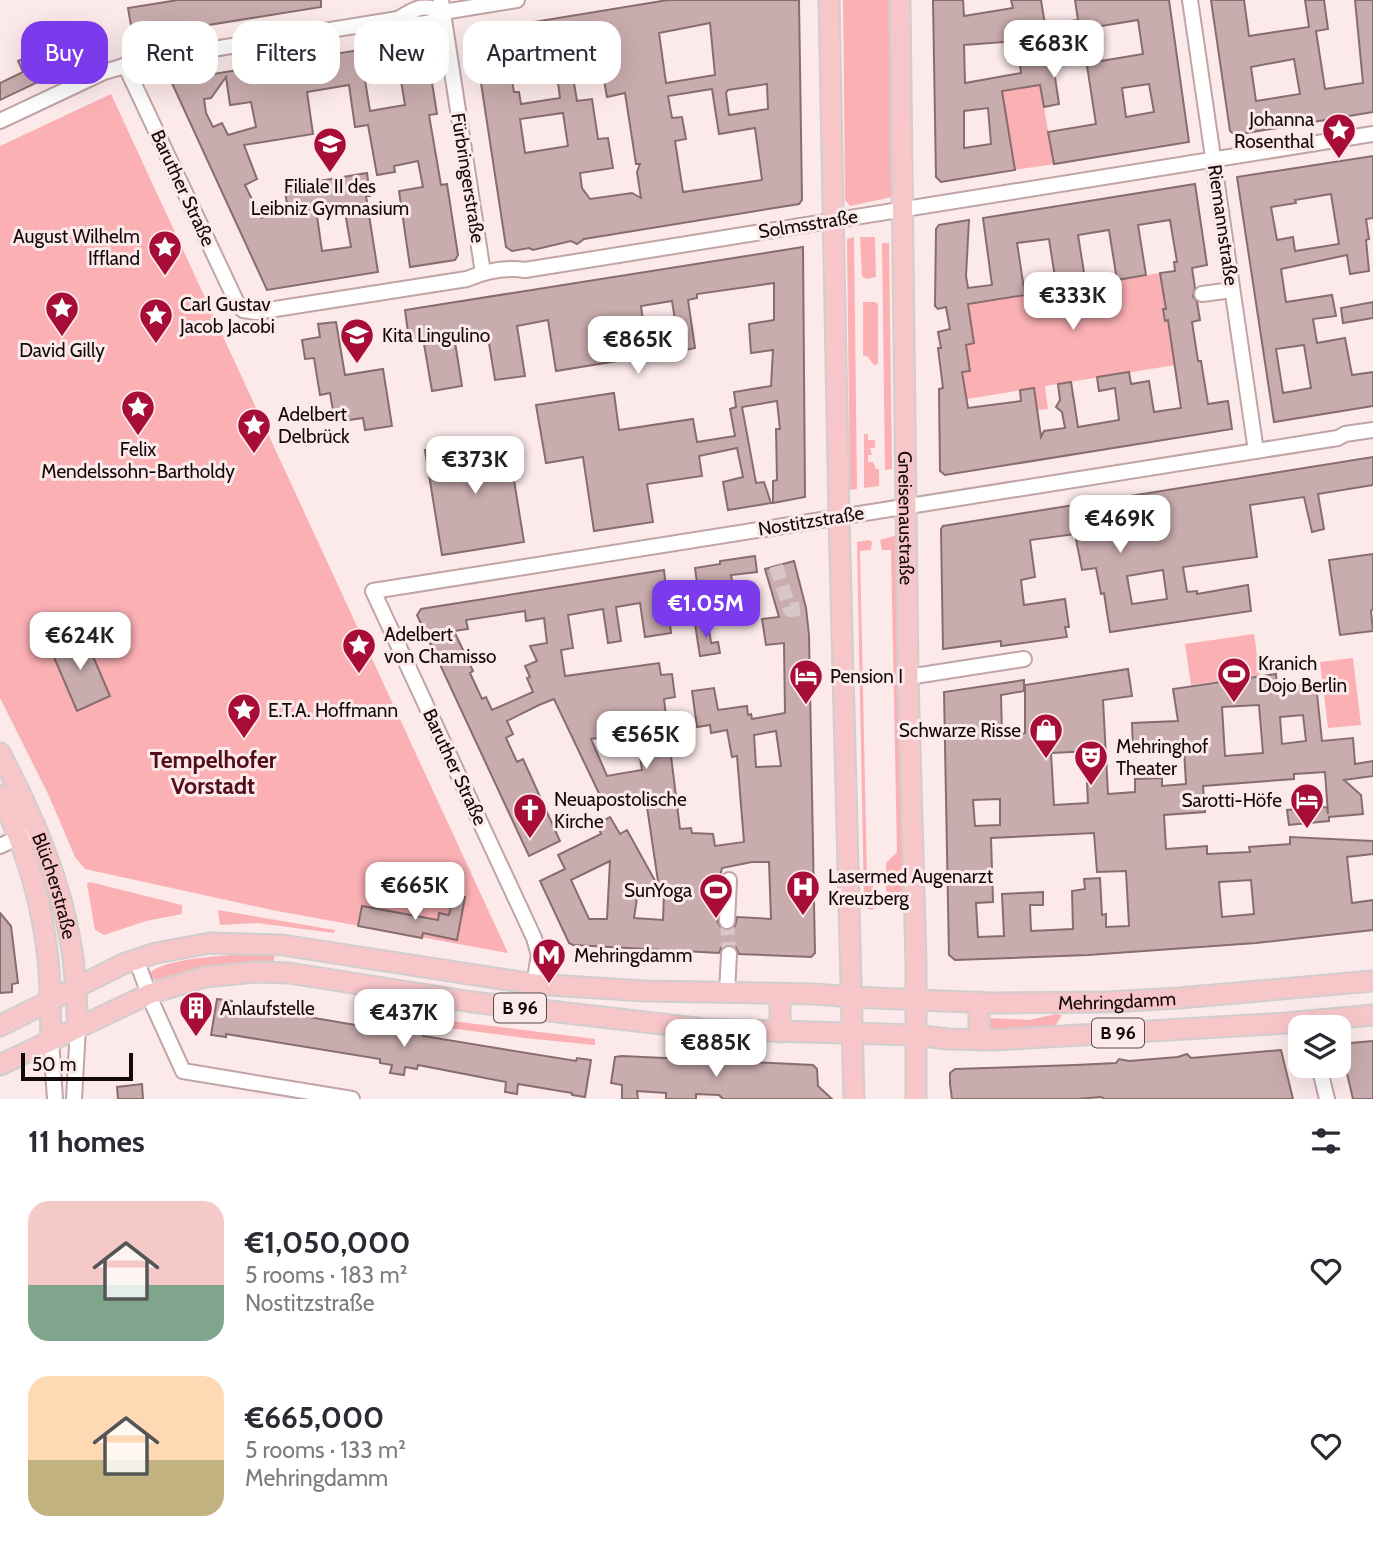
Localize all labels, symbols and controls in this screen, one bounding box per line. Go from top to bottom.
pin: €683K [1005,20,1103,80]
chip: Buy [21,21,108,84]
chip: Rent [122,21,218,84]
chip: Filters [232,21,340,84]
chip: New [354,21,449,84]
chip: Apartment [463,21,621,84]
text: €683K [1020,29,1088,57]
place label: Johanna Rosenthal [1234,108,1315,153]
street label: Fürbringerstraße [446,111,490,245]
place icon: Johanna Rosenthal [1320,111,1358,160]
school or university icon: Filiale II des Leibniz Gymnasium [311,125,349,174]
street label: Baruther Straße [146,126,220,250]
street label: Riemannstraße [1203,163,1243,287]
place label: Filiale II des Leibniz Gymnasium [251,175,409,220]
street label: Solmsstraße [757,205,860,243]
place label: August Wilhelm Iffland [13,225,140,270]
place icon: August Wilhelm Iffland [146,228,184,277]
pin: €333K [1024,272,1122,332]
text: €333K [1040,281,1106,309]
place icon: David Gilly [43,289,81,338]
place label: Carl Gustav Jacob Jacobi [179,293,275,338]
place icon: Carl Gustav Jacob Jacobi [137,296,175,345]
school or university icon: Kita Lingulino [338,316,376,365]
pin: €865K [589,316,687,376]
place label: Kita Lingulino [382,324,490,347]
text: €865K [604,325,672,353]
place label: David Gilly [19,339,105,362]
place icon: Felix Mendelssohn-Bartholdy [119,388,157,437]
place label: Adelbert Delbrück [278,403,350,448]
place icon: Adelbert Delbrück [235,406,273,455]
pin: €373K [426,436,524,496]
place label: Felix Mendelssohn-Bartholdy [41,438,235,483]
text: €373K [442,445,508,473]
street label: Gneisenaustraße [894,451,918,585]
pin: €469K [1071,496,1169,555]
street label: Nostitzstraße [756,501,866,541]
text: €469K [1085,504,1155,532]
pin: €1.05M [649,580,763,640]
text: €1.05M [668,589,744,617]
pin: €624K [31,612,129,672]
text: €624K [46,621,114,649]
place label: Adelbert von Chamisso [384,623,497,668]
place icon: Adelbert von Chamisso [340,626,378,675]
place label: Kranich Dojo Berlin [1258,652,1347,697]
sports icon: Kranich Dojo Berlin [1215,655,1253,704]
hotel icon: Pension I [787,657,825,706]
place label: Pension I [830,665,903,688]
place icon: E.T.A. Hoffmann [225,691,263,740]
place label: E.T.A. Hoffmann [268,699,398,722]
street label: Baruther Straße [418,705,492,829]
shop icon: Schwarze Risse [1027,711,1065,760]
pin: €565K [597,712,695,771]
place label: Schwarze Risse [899,719,1021,742]
text: €565K [613,720,679,748]
place label: Mehringhof Theater [1116,735,1209,780]
theatre icon: Mehringhof Theater [1072,738,1110,787]
district label: Tempelhofer Vorstadt [150,746,277,800]
hotel icon: Sarotti-Höfe [1288,781,1326,830]
place label: Neuapostolische Kirche [554,788,687,833]
place label: Sarotti-Höfe [1181,789,1282,812]
church icon: Neuapostolische Kirche [511,791,549,840]
street label: Blücherstraße [27,829,81,941]
pin: €665K [366,862,464,922]
place label: Lasermed Augenarzt Kreuzberg [828,865,994,910]
hospital icon: Lasermed Augenarzt Kreuzberg [784,868,822,917]
text: €665K [381,871,449,899]
sports icon: SunYoga [697,871,735,920]
place label: SunYoga [624,879,692,902]
metro station icon: Mehringdamm [530,936,568,985]
place label: Mehringdamm [574,944,692,967]
street label: Mehringdamm [1058,987,1177,1014]
building icon: Anlaufstelle [177,989,215,1038]
pin: €437K [355,990,453,1049]
road number: B 96 [494,993,546,1023]
place label: Anlaufstelle [220,997,315,1020]
text: €437K [370,998,438,1026]
map controls [1288,1015,1351,1078]
button: layers [1288,1015,1351,1078]
road number: B 96 [1092,1018,1144,1048]
pin: €885K [667,1020,765,1079]
text: €885K [681,1028,751,1056]
scale bar [21,1050,133,1082]
text: 50 m [32,1053,76,1076]
icon: filters [1307,1122,1345,1160]
text: 11 homes [28,1123,145,1160]
text: €1,050,000 [245,1224,410,1261]
icon: home [84,1229,168,1313]
icon: heart [1307,1252,1345,1290]
text: 5 rooms · 183 m² [245,1261,407,1289]
text: Nostitzstraße [245,1289,375,1317]
text: €665,000 [245,1399,384,1436]
icon: home [84,1404,168,1488]
icon: heart [1307,1427,1345,1465]
text: 5 rooms · 133 m² [245,1436,406,1464]
text: Mehringdamm [245,1464,388,1492]

